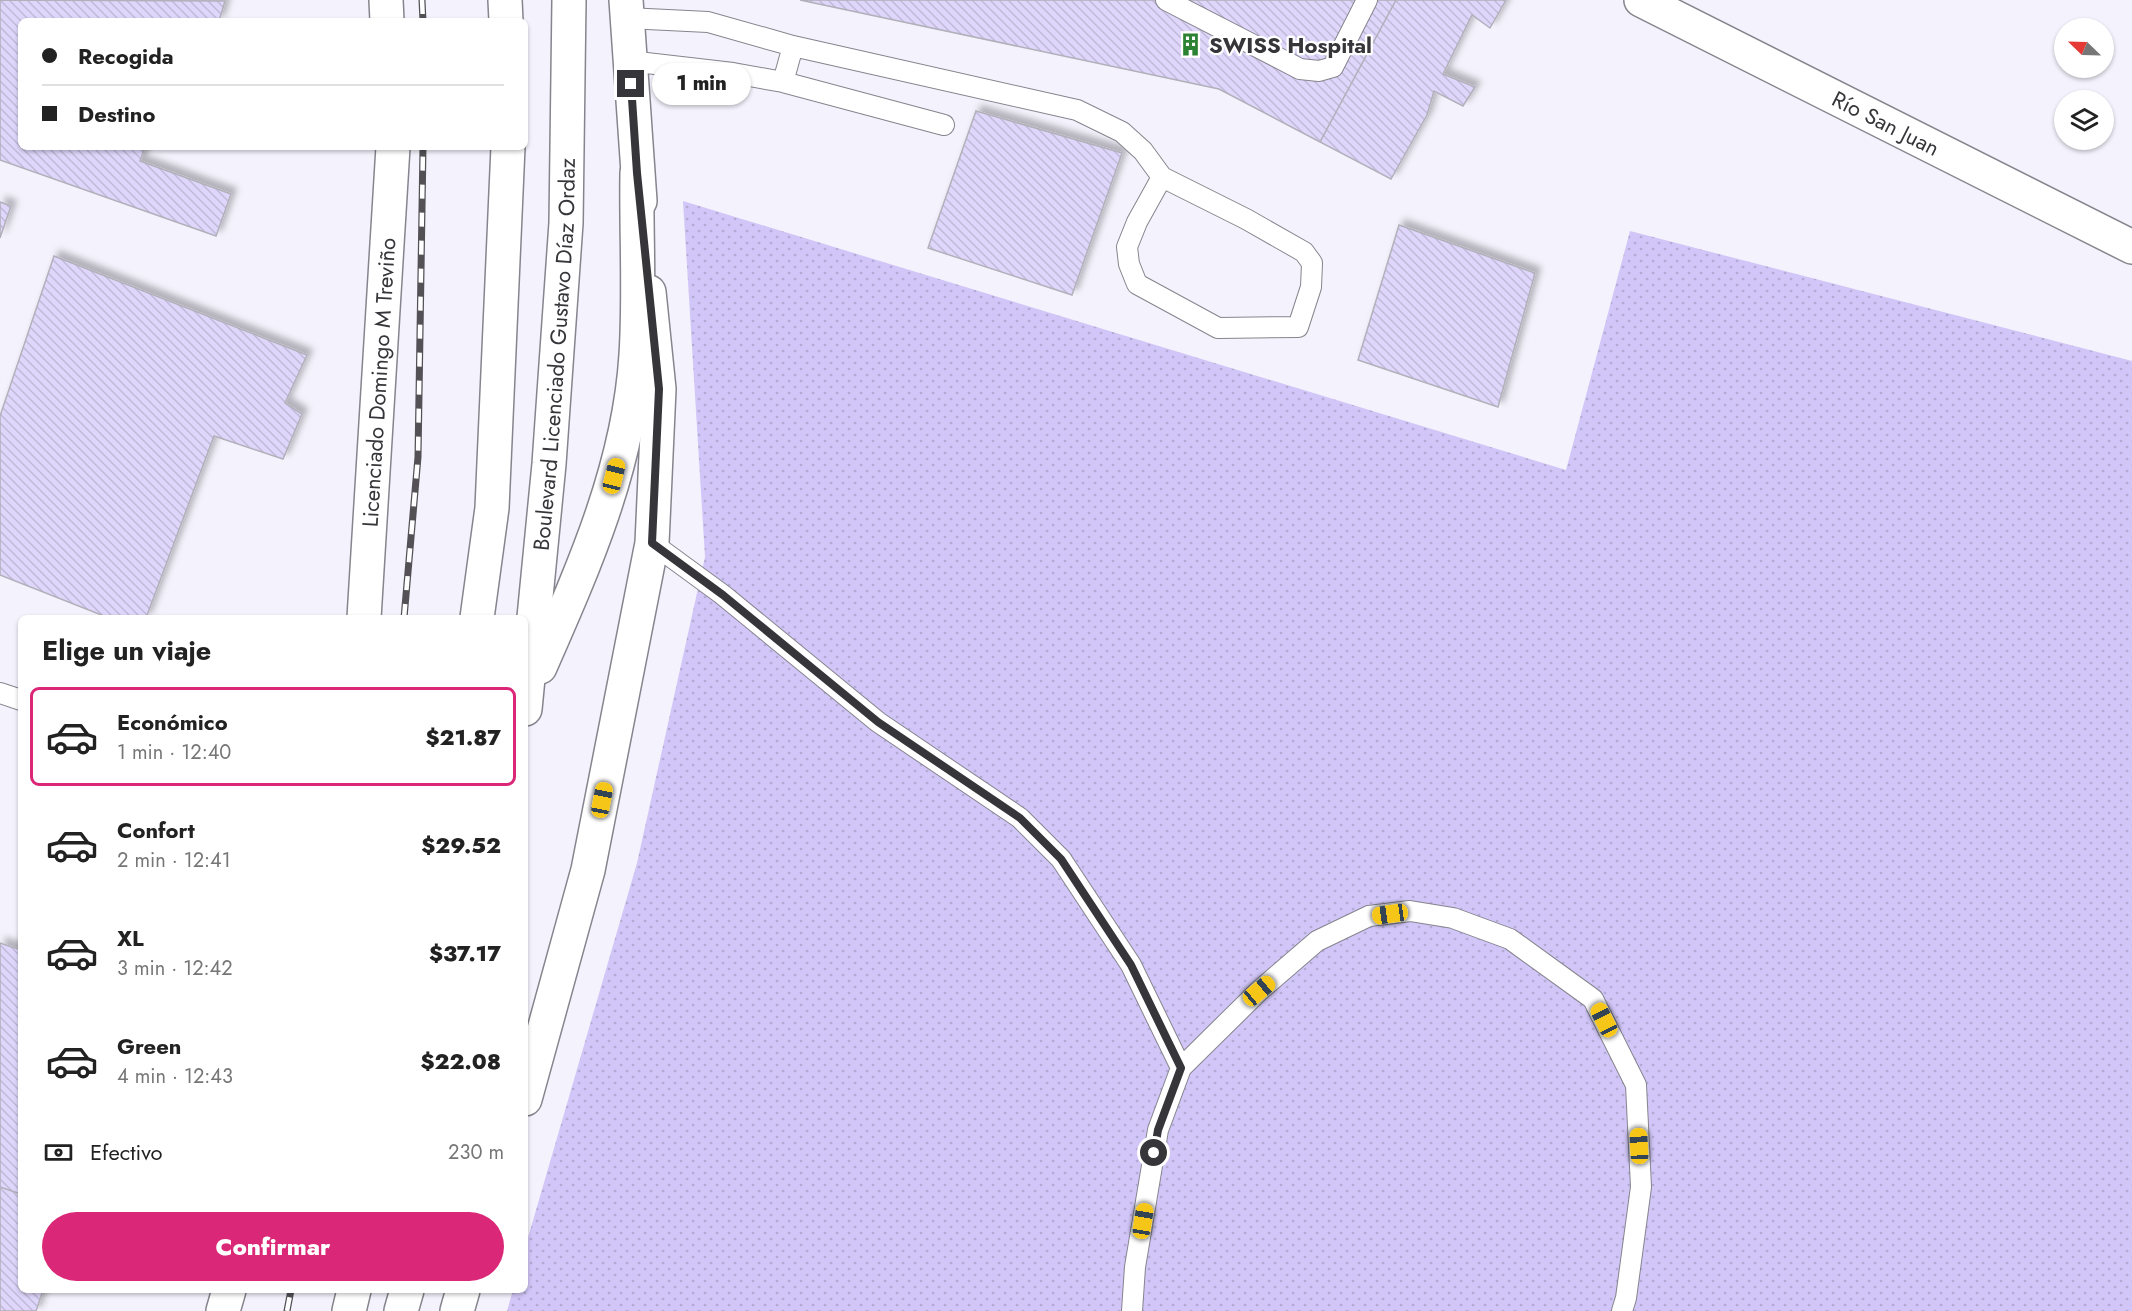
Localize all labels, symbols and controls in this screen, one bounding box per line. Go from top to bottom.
north arrow [2054,18,2114,78]
map controls [2054,18,2114,150]
place label: SWISS Hospital [1209,29,1372,61]
building icon: SWISS Hospital [1178,32,1204,58]
text: Recogida [78,40,174,72]
callout: 1 min [652,63,751,105]
text: 1 min [676,69,727,98]
route end [617,70,644,97]
street label: Río San Juan [1827,83,1945,164]
button: layers [2054,90,2114,150]
text: Destino [78,98,155,130]
street label: Boulevard Licenciado Gustavo Díaz Ordaz [525,158,583,552]
street label: Licenciado Domingo M Treviño [354,237,403,528]
car [601,456,627,496]
text: Elige un viaje [42,631,211,670]
text: Económico [117,706,228,738]
icon: car [45,710,99,764]
text: $21.87 [425,721,501,753]
text: 1 min · 12:40 [117,738,231,767]
car [590,781,614,819]
text: Confort [117,814,195,846]
icon: car [45,818,99,872]
text: $29.52 [421,829,501,861]
text: 2 min · 12:41 [117,846,231,875]
car [1371,903,1409,925]
text: XL [117,922,144,954]
icon: car [45,926,99,980]
text: $37.17 [429,937,501,969]
text: 3 min · 12:42 [117,954,233,983]
car [1239,973,1279,1009]
car [1588,1000,1620,1040]
text: Green [117,1030,181,1062]
icon: car [45,1034,99,1088]
text: $22.08 [421,1045,501,1077]
text: 4 min · 12:43 [117,1062,233,1091]
car [1629,1128,1649,1164]
icon: cash [42,1136,75,1169]
text: Efectivo [90,1136,163,1168]
text: 230 m [448,1138,504,1167]
route start [1140,1139,1167,1166]
car [1131,1202,1155,1240]
button: Confirmar [42,1212,504,1281]

